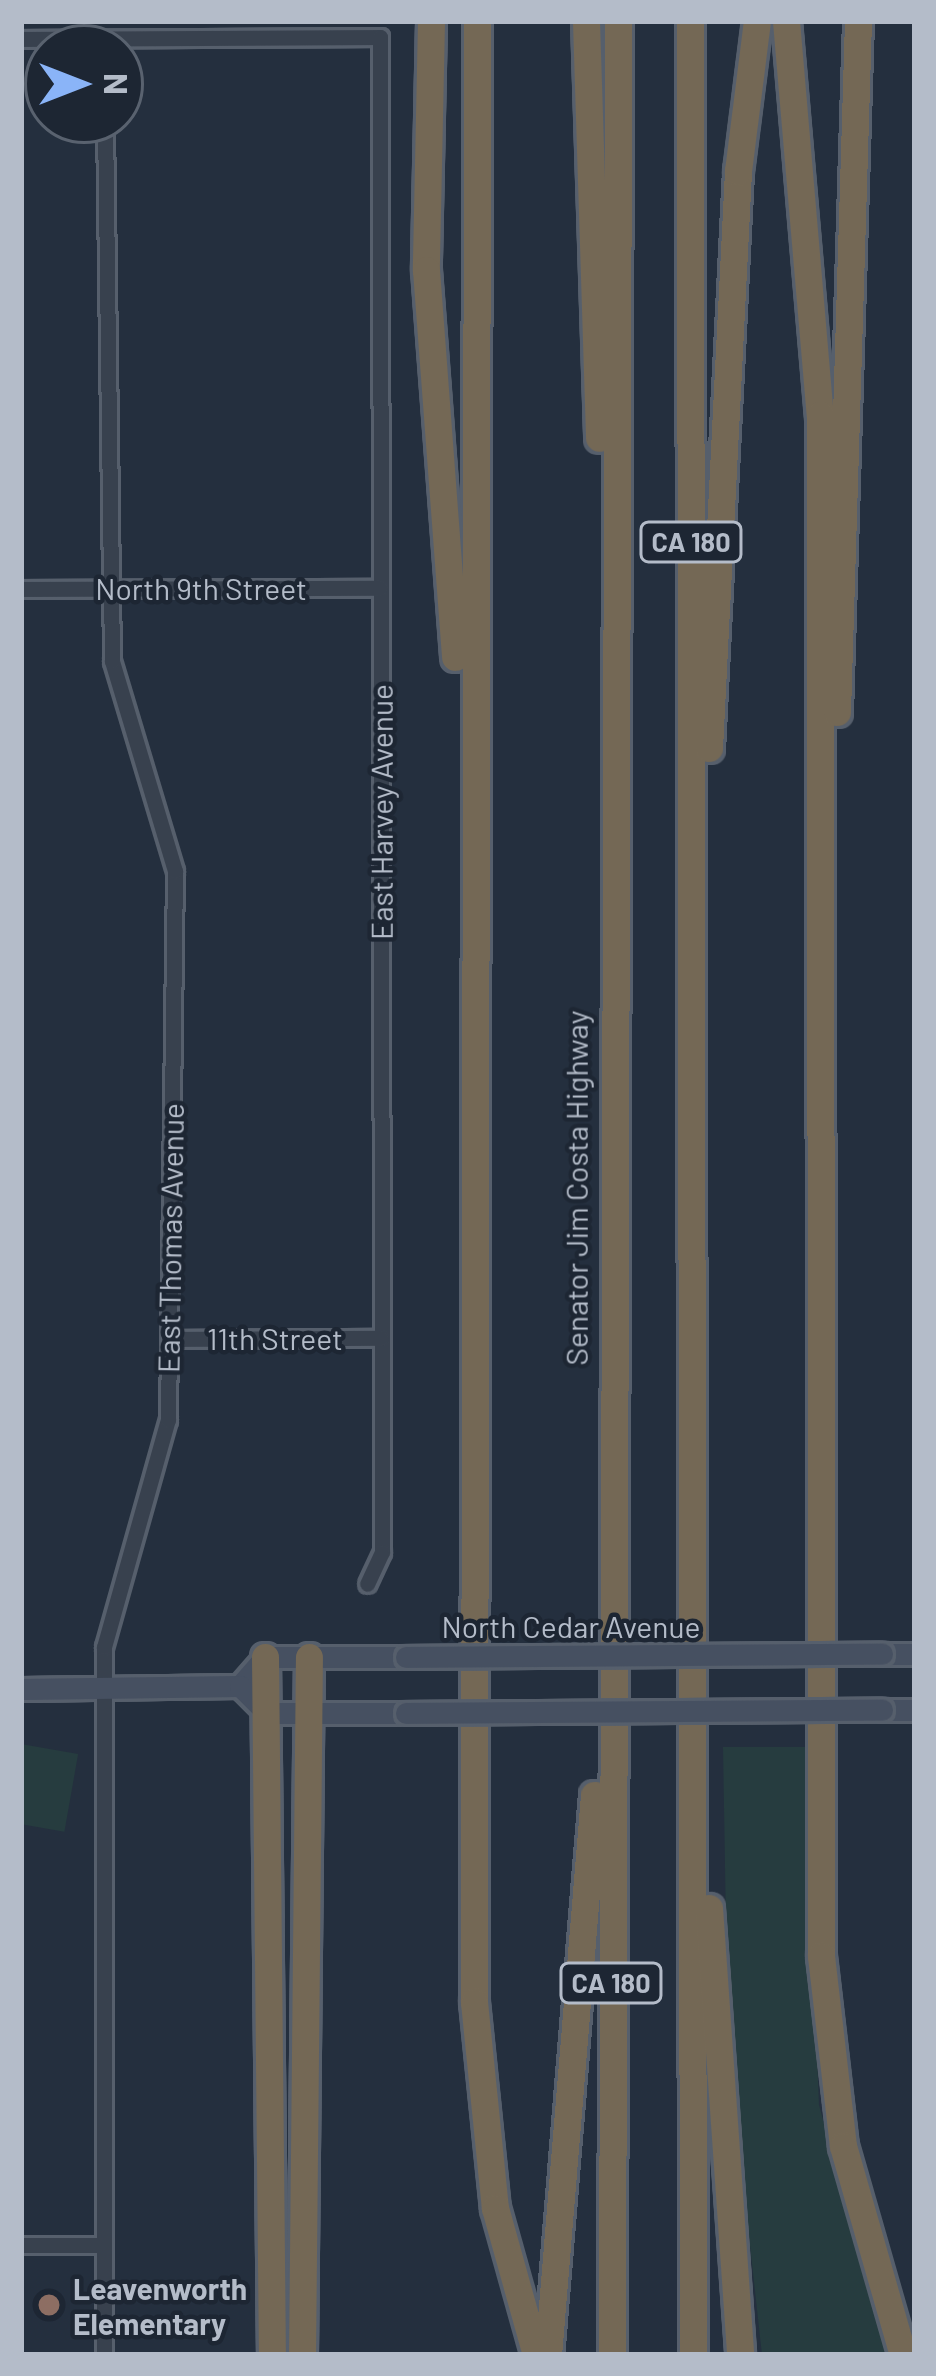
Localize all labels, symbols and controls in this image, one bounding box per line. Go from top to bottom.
north arrow [24,24,144,144]
text: N [97,73,137,95]
road number: CA 180 [637,521,745,563]
street label: North 9th Street [95,570,307,606]
street label: East Harvey Avenue [363,684,399,940]
street label: Senator Jim Costa Highway [558,1010,594,1366]
street label: East Thomas Avenue [150,1103,190,1373]
street label: 11th Street [207,1320,343,1356]
street label: North Cedar Avenue [441,1608,701,1644]
road number: CA 180 [557,1962,665,2004]
place label: Leavenworth Elementary [73,2270,247,2340]
marker: Leavenworth Elementary [36,2292,62,2318]

